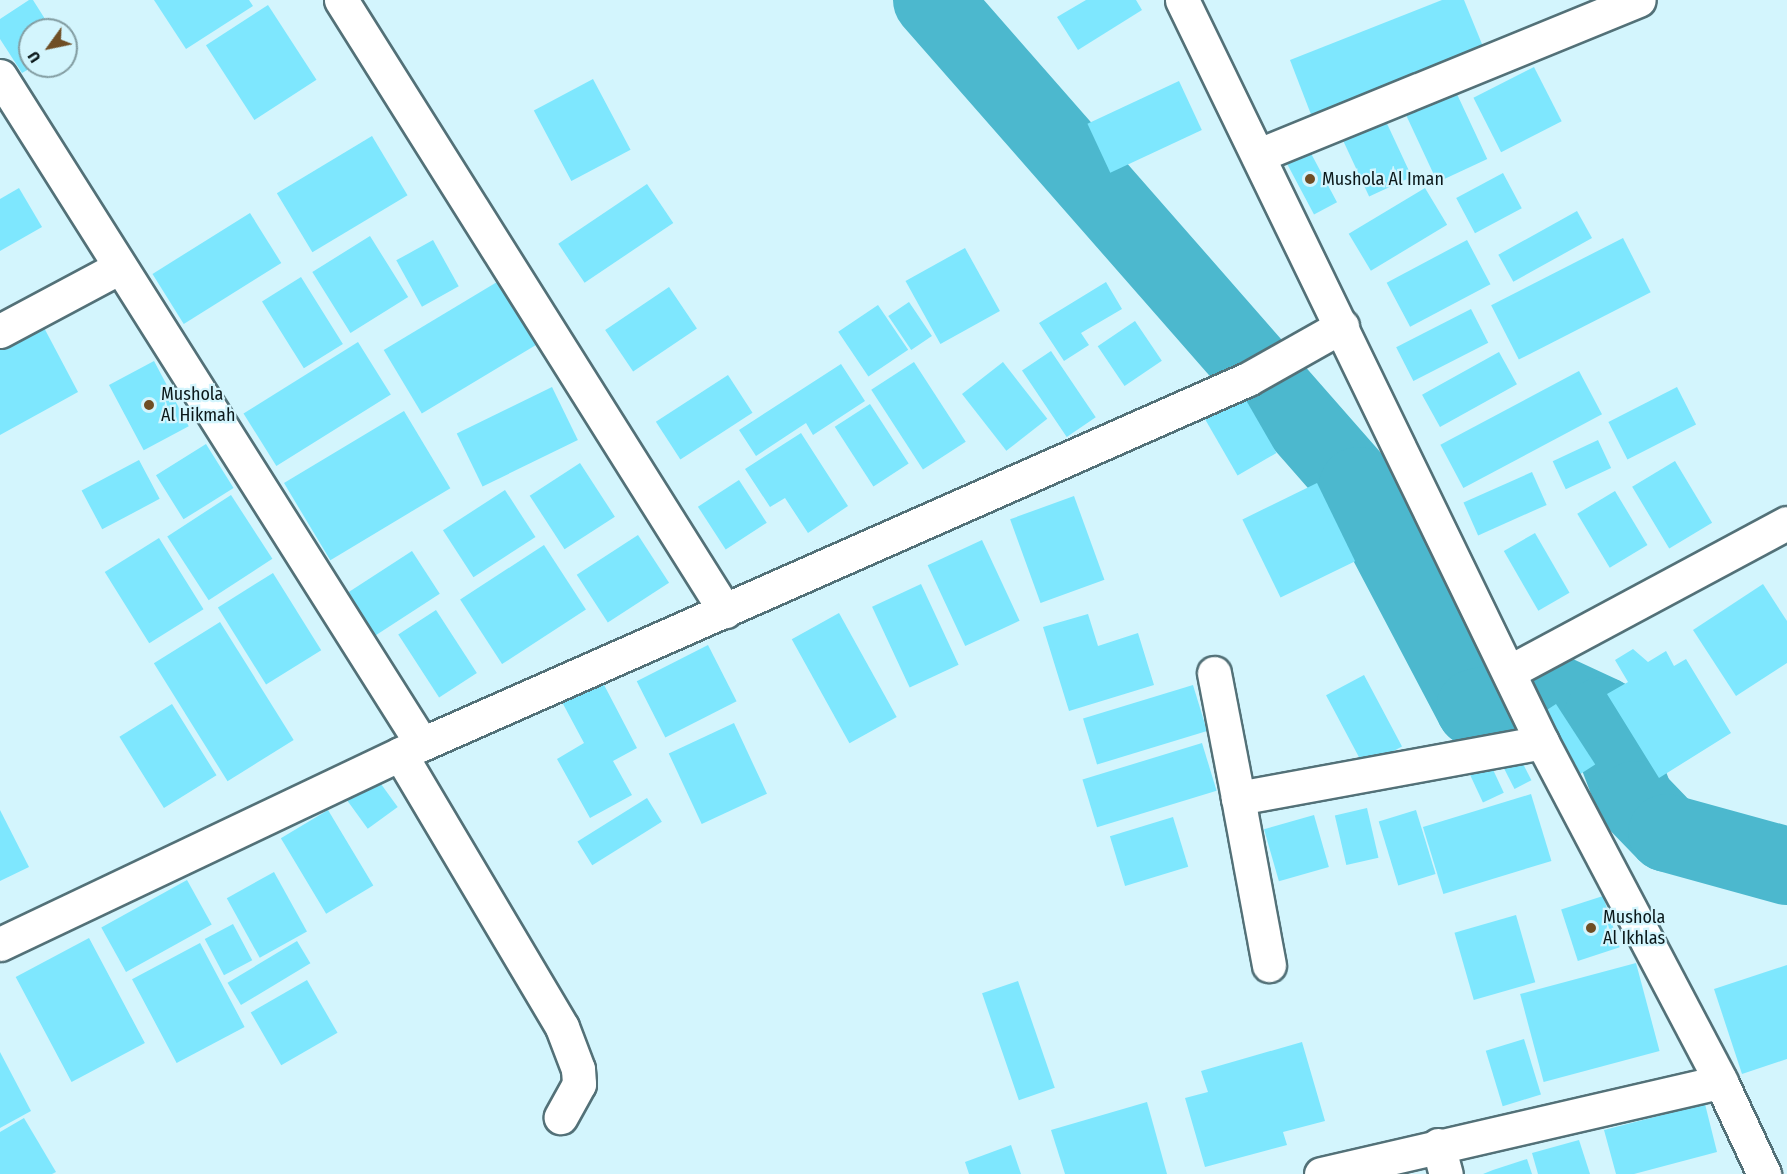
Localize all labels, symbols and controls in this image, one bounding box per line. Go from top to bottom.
north arrow [18,18,78,78]
text: U [24,48,45,66]
place label: Mushola Al Iman [1322,168,1444,190]
marker: Mushola Al Iman [1303,172,1317,186]
place label: Mushola Al Hikmah [161,384,235,426]
marker: Mushola Al Hikmah [142,398,156,412]
place label: Mushola Al Ikhlas [1603,907,1665,950]
marker: Mushola Al Ikhlas [1584,921,1598,935]

